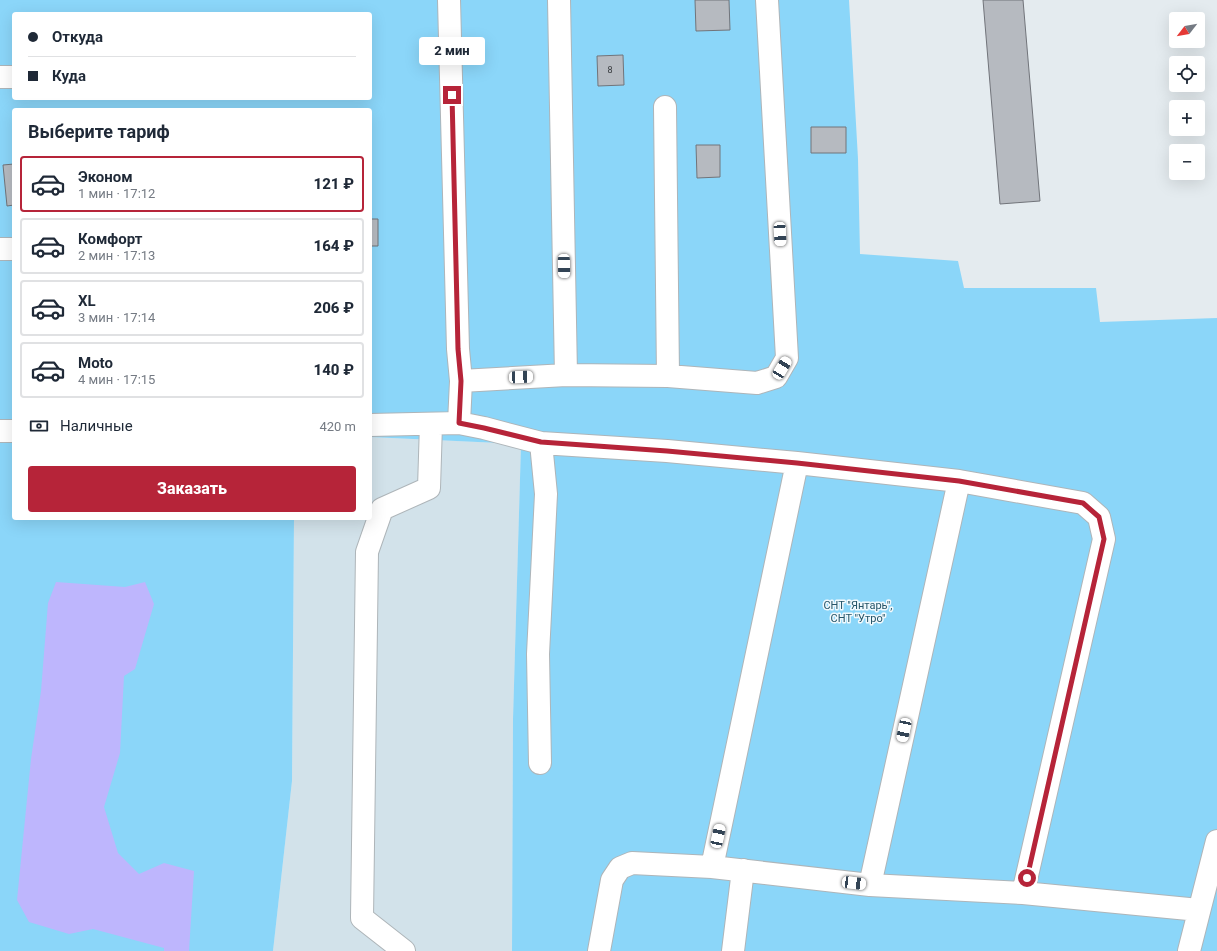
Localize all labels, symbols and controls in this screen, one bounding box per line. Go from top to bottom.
north arrow [1169,12,1205,48]
map controls [1169,12,1205,180]
text: Откуда [52,28,103,46]
callout: 2 мин [419,37,485,65]
text: 2 мин [434,43,470,58]
button: locate [1169,56,1205,92]
house number: 8 [607,65,613,75]
text: Куда [52,67,86,85]
route end [443,86,461,104]
button: + [1169,100,1205,136]
text: Выберите тариф [28,121,170,142]
button: − [1169,144,1205,180]
icon: car [30,166,66,202]
text: Эконом [78,168,133,186]
text: 121 ₽ [314,175,354,193]
text: 1 мин · 17:12 [78,186,155,201]
car [773,222,787,246]
icon: car [30,228,66,264]
text: Комфорт [78,230,142,248]
text: 164 ₽ [314,237,354,255]
text: 2 мин · 17:13 [78,248,155,263]
car [558,254,570,278]
icon: car [30,290,66,326]
text: XL [78,292,96,310]
text: 206 ₽ [314,299,354,317]
text: 3 мин · 17:14 [78,310,155,325]
icon: car [30,352,66,388]
text: Moto [78,354,113,372]
car [771,355,793,381]
text: 140 ₽ [314,361,354,379]
car [509,371,533,383]
text: 4 мин · 17:15 [78,372,155,387]
icon: cash [28,415,50,437]
text: Наличные [60,417,133,435]
text: 420 m [319,419,356,434]
button: Заказать [28,466,356,512]
park label: СНТ "Янтарь", СНТ "Утро" [823,599,893,625]
car [896,717,912,743]
car [710,823,726,849]
route start [1018,869,1036,887]
car [841,876,867,890]

